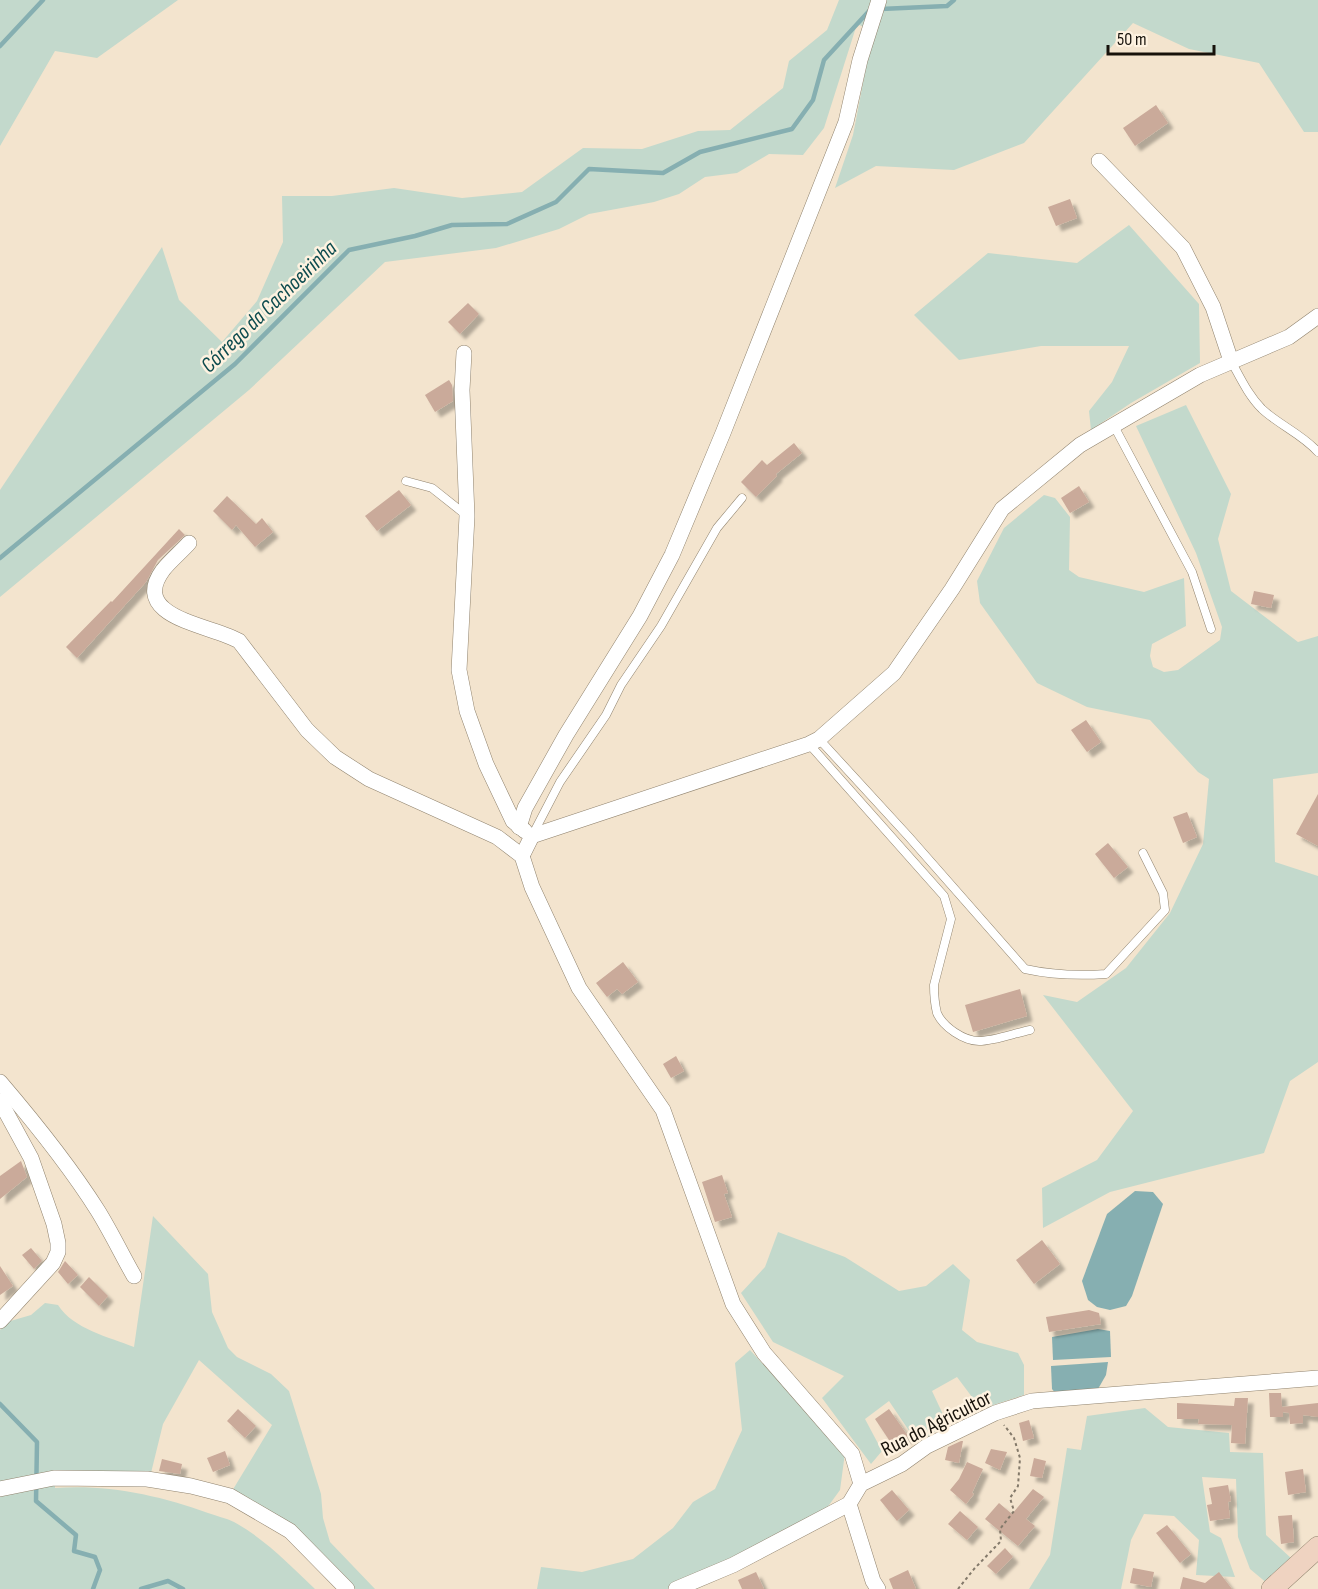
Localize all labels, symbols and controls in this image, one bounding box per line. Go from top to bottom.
scale bar [1108,18,1214,56]
text: 50 m [1117,29,1147,50]
water label: Córrego da Cachoeirinha [195,235,343,379]
street label: Rua do Agricultor [877,1385,996,1462]

